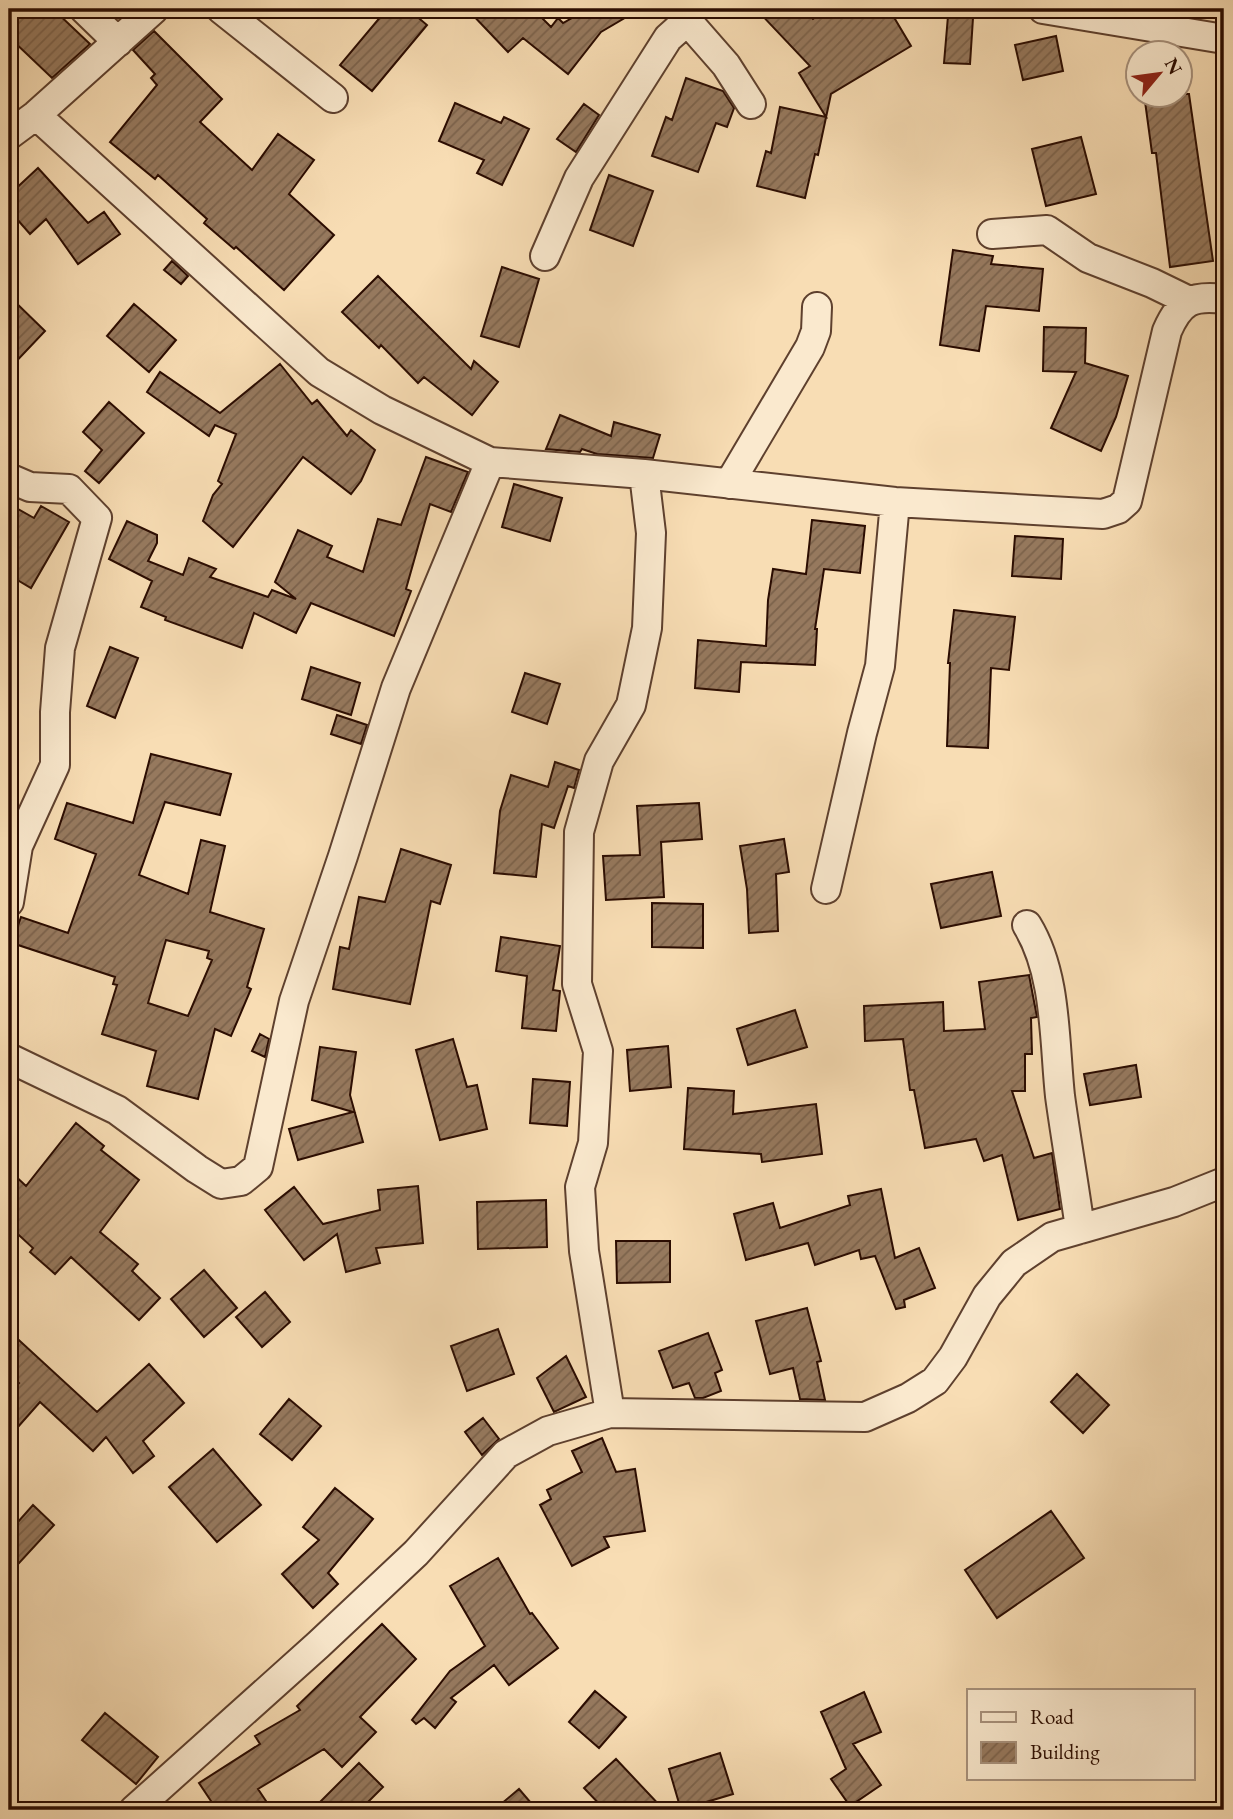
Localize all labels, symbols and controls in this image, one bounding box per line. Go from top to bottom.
north arrow [1124,38,1194,108]
text: N [1159,53,1188,79]
legend [967,1689,1194,1780]
text: Road [1030,1703,1074,1730]
text: Building [1030,1738,1100,1765]

